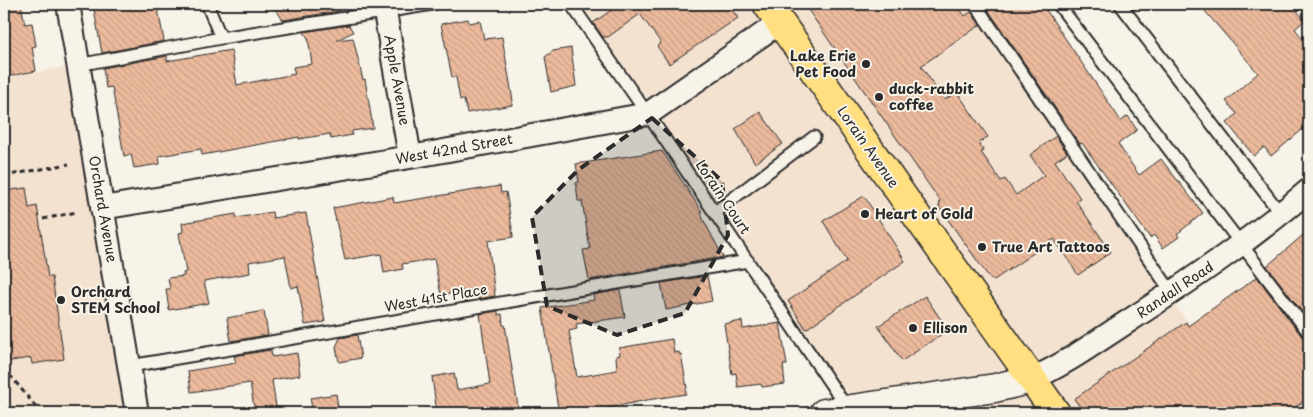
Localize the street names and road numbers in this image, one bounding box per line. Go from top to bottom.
street label: Apple Avenue [379,33,416,127]
street label: Lorain Avenue [832,102,905,192]
street label: West 42nd Street [394,128,515,169]
street label: Orchard Avenue [84,154,123,264]
street label: Lorain Court [691,155,756,238]
street label: Randall Road [1132,256,1217,323]
street label: West 41st Place [383,278,489,317]

